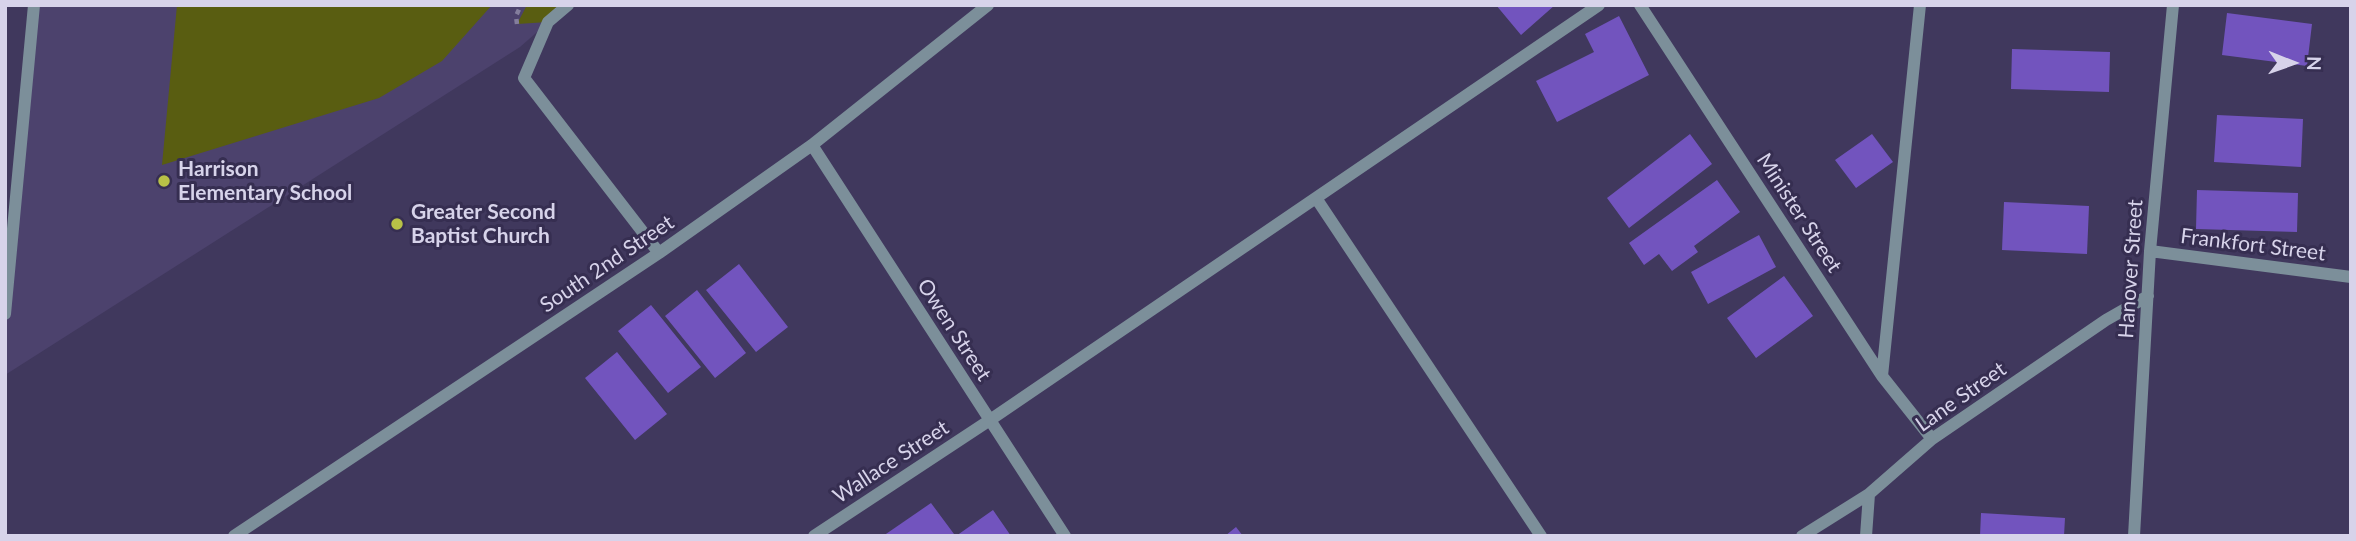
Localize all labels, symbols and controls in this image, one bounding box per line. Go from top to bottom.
north arrow [2258,28,2328,98]
text: N [2303,56,2326,71]
street label: Minister Street [1751,149,1847,277]
place label: Harrison Elementary School [178,156,352,206]
marker: Harrison Elementary School [156,173,172,189]
place label: Greater Second Baptist Church [411,199,556,249]
street label: Hanover Street [2114,199,2148,339]
street label: South 2nd Street [535,210,679,318]
marker: Greater Second Baptist Church [389,216,405,232]
street label: Frankfort Street [2179,224,2327,266]
street label: Owen Street [912,274,996,386]
street label: Lane Street [1911,357,2011,437]
street label: Wallace Street [828,415,954,509]

